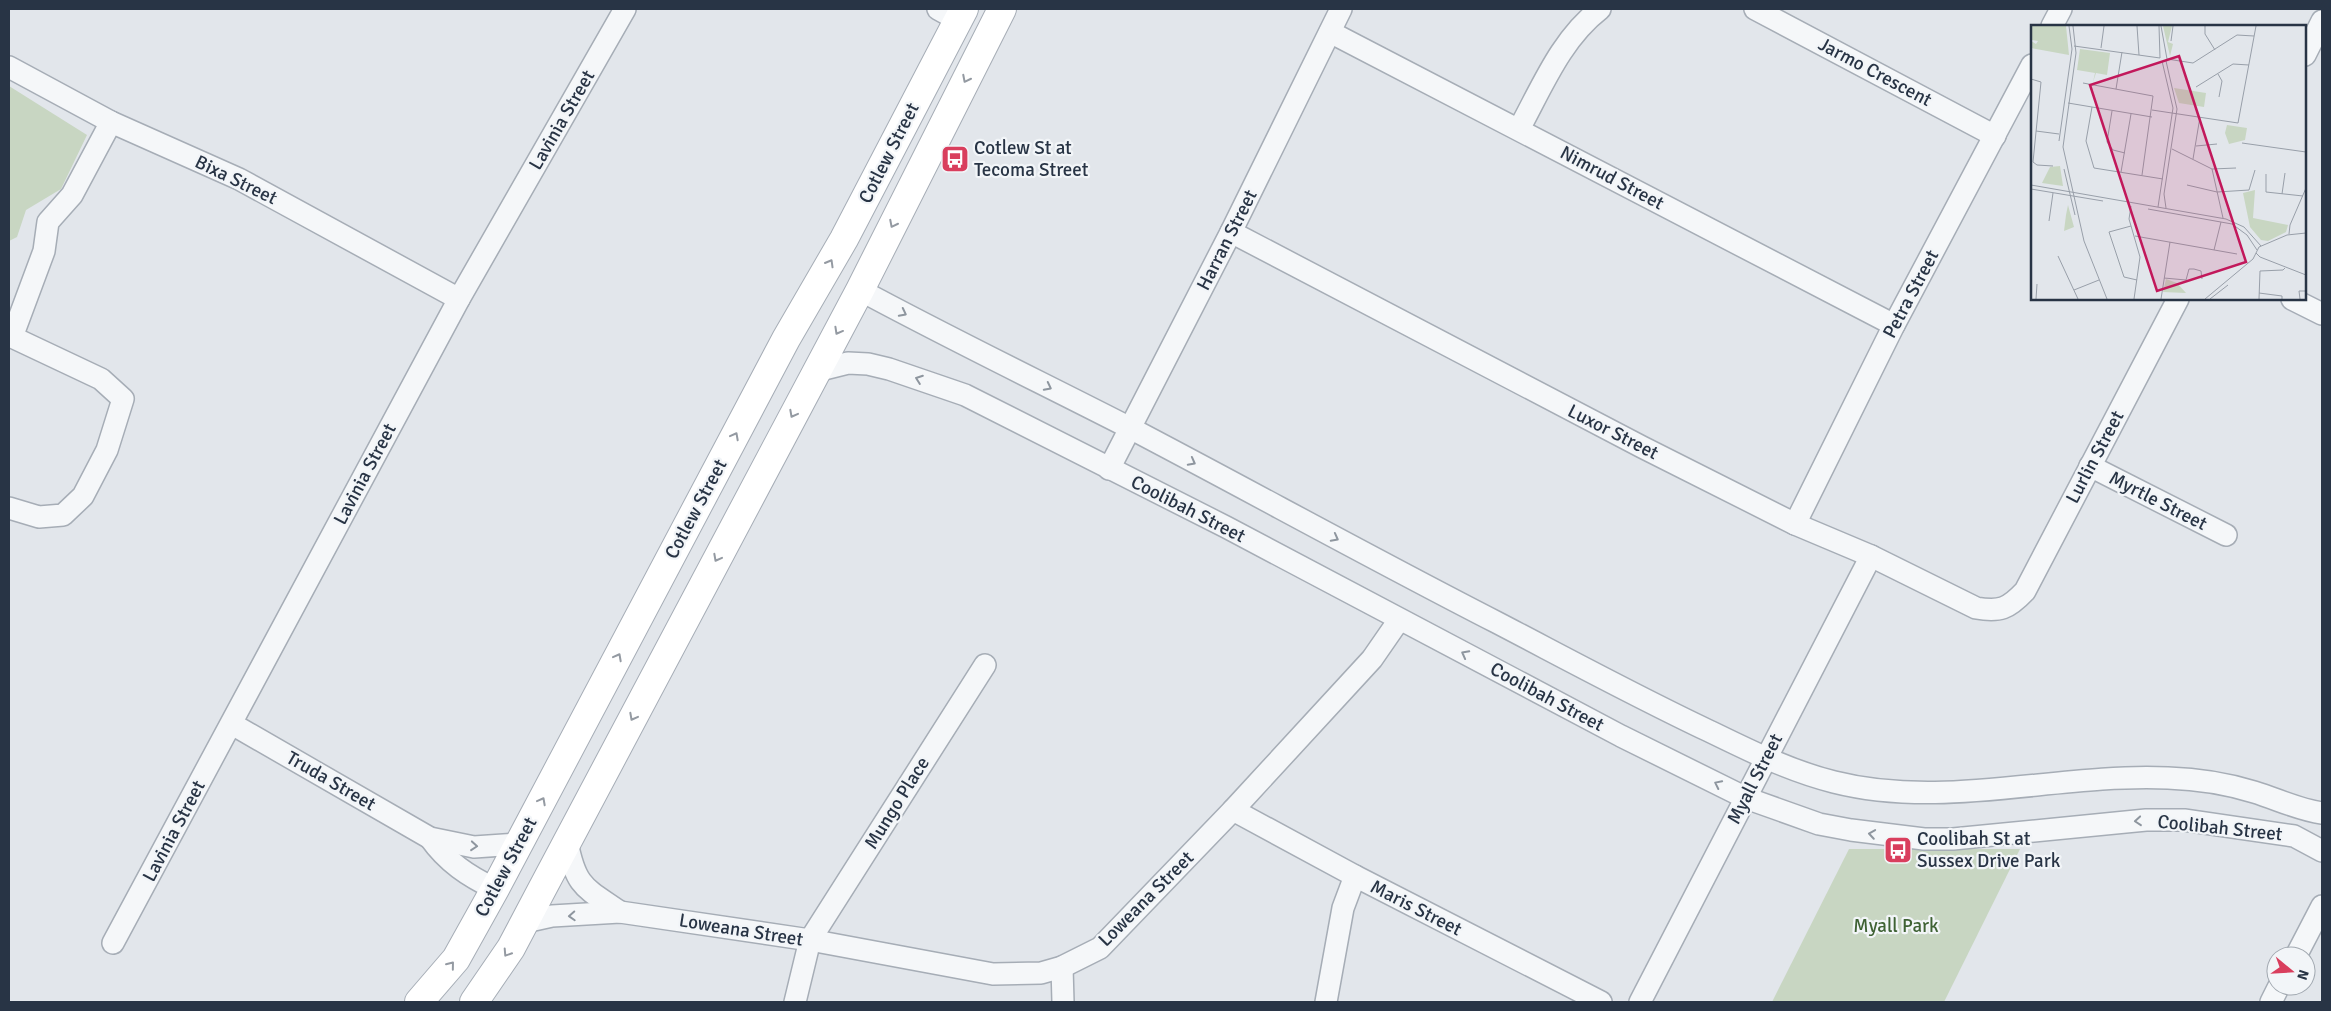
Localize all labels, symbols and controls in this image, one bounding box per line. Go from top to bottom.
inset map [2031,25,2306,300]
street label: Jarmo Crescent [1814,32,1936,112]
street label: Lavinia Street [524,65,600,174]
one-way arrow [962,74,972,83]
street label: Cotlew Street [853,98,925,207]
place label: Cotlew St at Tecoma Street [974,136,1089,182]
street label: Nimrud Street [1556,141,1668,216]
bus stop icon: Cotlew St at Tecoma Street [940,144,970,174]
street label: Bixa Street [191,150,281,210]
street label: Harran Street [1191,185,1263,294]
one-way arrow [889,219,899,228]
street label: Petra Street [1878,245,1944,342]
one-way arrow [823,260,833,269]
one-way arrow [898,307,907,317]
one-way arrow [834,325,844,334]
one-way arrow [915,375,924,385]
one-way arrow [1043,381,1052,391]
street label: Luxor Street [1564,399,1663,465]
street label: Lurlin Street [2061,406,2130,507]
one-way arrow [789,409,799,418]
street label: Lavinia Street [328,419,402,529]
one-way arrow [728,433,738,442]
street label: Cotlew Street [660,455,733,563]
one-way arrow [1187,456,1196,466]
street label: Myrtle Street [2105,466,2211,536]
street label: Coolibah Street [1127,470,1250,548]
one-way arrow [1330,532,1339,542]
one-way arrow [713,553,723,562]
one-way arrow [1461,650,1470,660]
one-way arrow [611,653,621,662]
street label: Coolibah Street [1486,657,1608,737]
one-way arrow [629,712,639,721]
street label: Myall Street [1722,729,1788,828]
street label: Truda Street [282,746,380,816]
street label: Mungo Place [859,752,935,854]
street label: Lavinia Street [137,776,211,886]
one-way arrow [1714,780,1723,790]
one-way arrow [536,797,546,806]
street label: Coolibah Street [2156,810,2284,847]
street label: Cotlew Street [470,813,543,921]
one-way arrow [2134,815,2142,826]
place label: Coolibah St at Sussex Drive Park [1917,827,2061,873]
one-way arrow [1868,829,1876,839]
bus stop icon: Coolibah St at Sussex Drive Park [1883,835,1913,865]
one-way arrow [471,840,479,851]
street label: Loweana Street [1093,846,1199,952]
street label: Maris Street [1366,875,1466,941]
street label: Loweana Street [677,908,805,952]
one-way arrow [568,910,576,921]
park label: Myall Park [1853,914,1939,938]
north arrow [2266,946,2316,996]
one-way arrow [504,947,513,957]
one-way arrow [445,962,454,971]
text: N [2293,968,2312,982]

